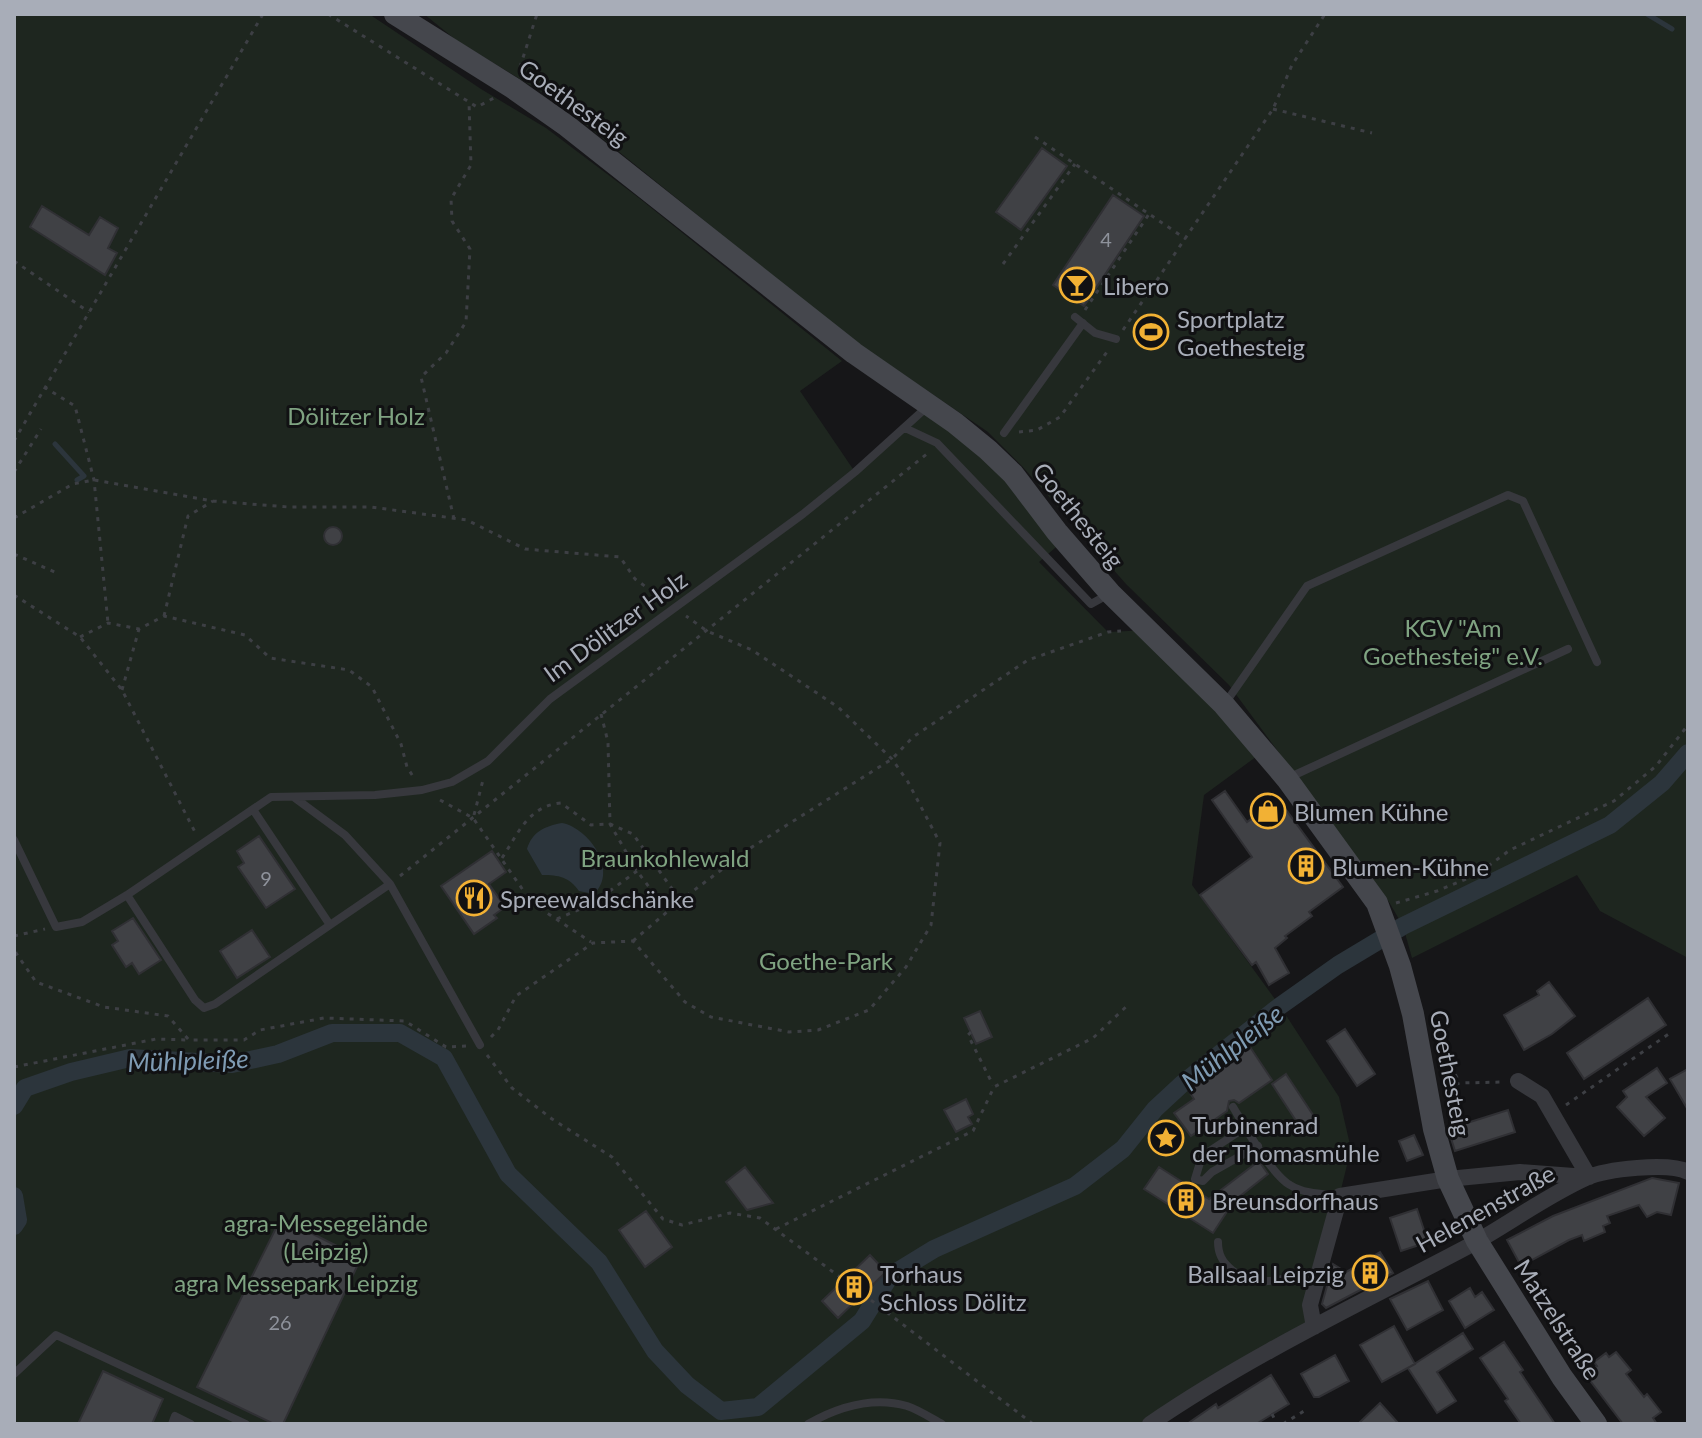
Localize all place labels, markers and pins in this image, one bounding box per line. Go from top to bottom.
bar icon: Libero [1058,266,1096,304]
place label: Libero [1103,271,1169,300]
place label: Sportplatz Goethesteig [1177,304,1305,361]
sports icon: Sportplatz Goethesteig [1132,313,1170,351]
shop icon: Blumen Kühne [1249,792,1287,830]
place label: Blumen Kühne [1294,797,1448,826]
building icon: Blumen-Kühne [1287,847,1325,885]
place label: Blumen-Kühne [1332,852,1489,881]
restaurant icon: Spreewaldschänke [455,879,493,917]
place label: Spreewaldschänke [500,884,694,913]
place label: Turbinenrad der Thomasmühle [1192,1110,1380,1167]
place icon: Turbinenrad der Thomasmühle [1147,1119,1185,1157]
building icon: Breunsdorfhaus [1167,1181,1205,1219]
place label: Breunsdorfhaus [1212,1186,1379,1215]
building icon: Ballsaal Leipzig [1351,1254,1389,1292]
place label: Torhaus Schloss Dölitz [880,1259,1027,1316]
place label: Ballsaal Leipzig [1187,1259,1344,1288]
building icon: Torhaus Schloss Dölitz [835,1268,873,1306]

